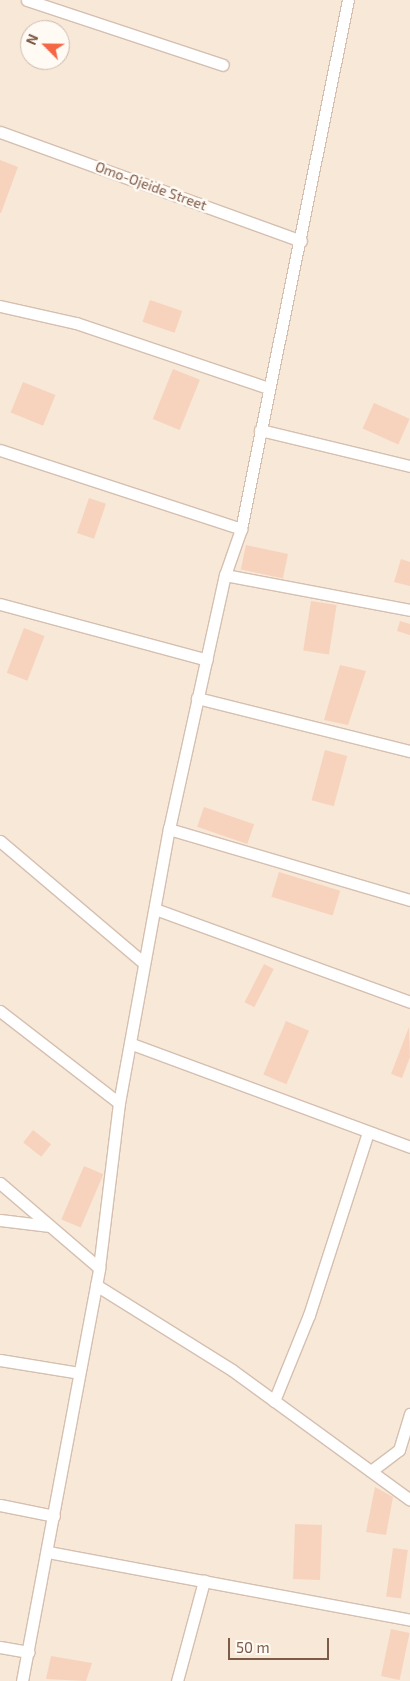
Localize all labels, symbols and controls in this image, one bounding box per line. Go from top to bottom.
north arrow [20,20,70,70]
text: N [22,31,41,47]
street label: Omo-Ojeide Street [93,158,209,214]
scale bar [230,1628,331,1660]
text: 50 m [236,1638,270,1656]

